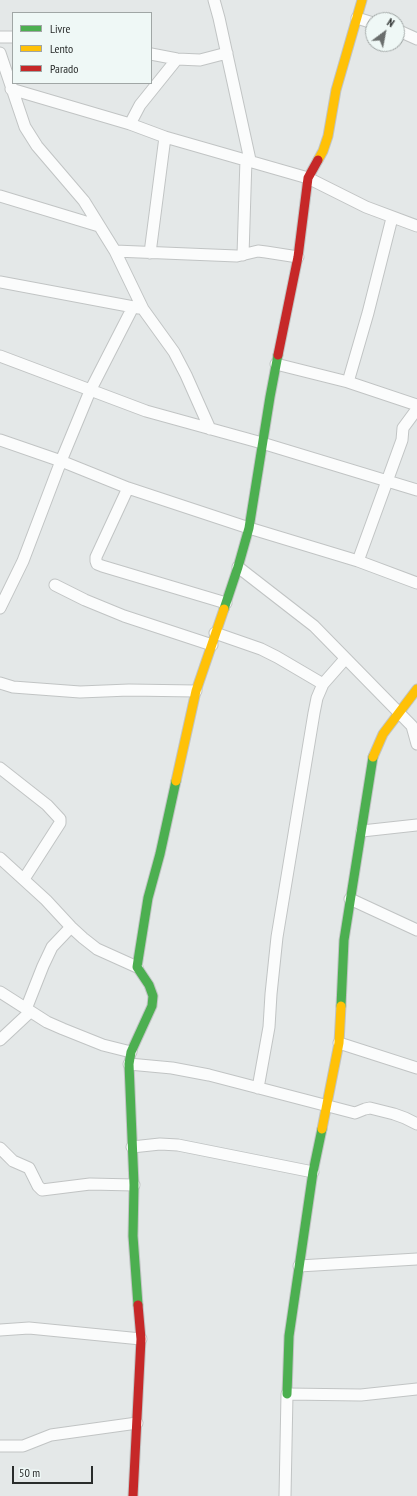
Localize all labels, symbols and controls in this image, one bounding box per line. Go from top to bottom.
legend [12,12,152,84]
north arrow [365,12,405,52]
text: N [385,15,397,30]
text: Livre [50,21,70,36]
text: Lento [50,41,73,56]
text: Parado [50,61,78,76]
scale bar [14,1458,95,1484]
text: 50 m [19,1465,40,1480]

